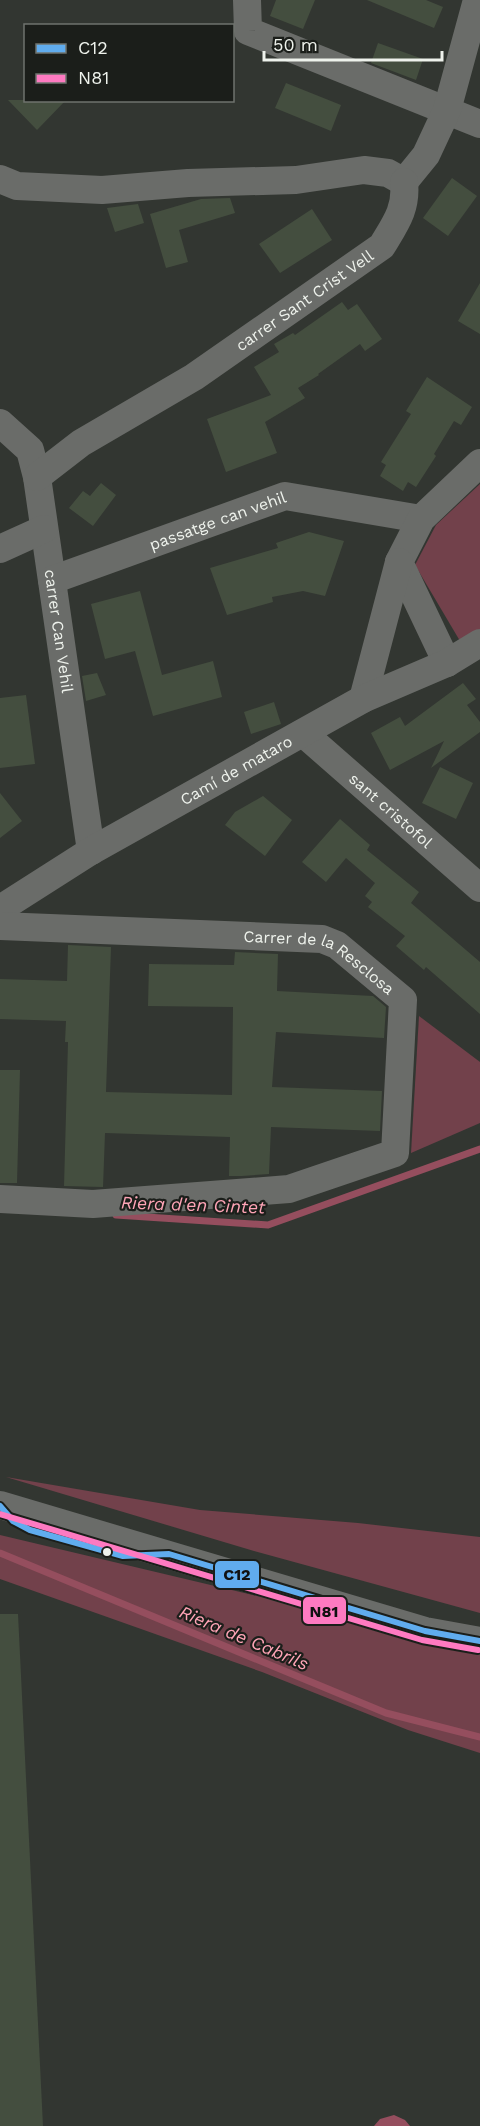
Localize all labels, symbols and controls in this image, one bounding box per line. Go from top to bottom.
legend [24,24,234,102]
scale bar [264,24,442,62]
text: 50 m [273,34,318,55]
text: C12 [78,37,108,58]
text: N81 [78,67,109,88]
street label: carrer Sant Crist Vell [232,246,377,355]
street label: passatge can vehil [147,487,289,554]
street label: carrer Can Vehil [40,568,77,694]
street label: Camí de mataro [177,732,296,809]
street label: sant cristofol [345,769,436,852]
street label: Carrer de la Resclosa [243,927,398,999]
water label: Riera d'en Cintet [121,1191,266,1218]
unlabelled marker [101,1546,113,1558]
line badge: C12 [214,1560,260,1589]
text: C12 [223,1565,251,1584]
line badge: N81 [302,1596,347,1625]
water label: Riera de Cabrils [177,1601,312,1674]
text: N81 [310,1602,338,1621]

